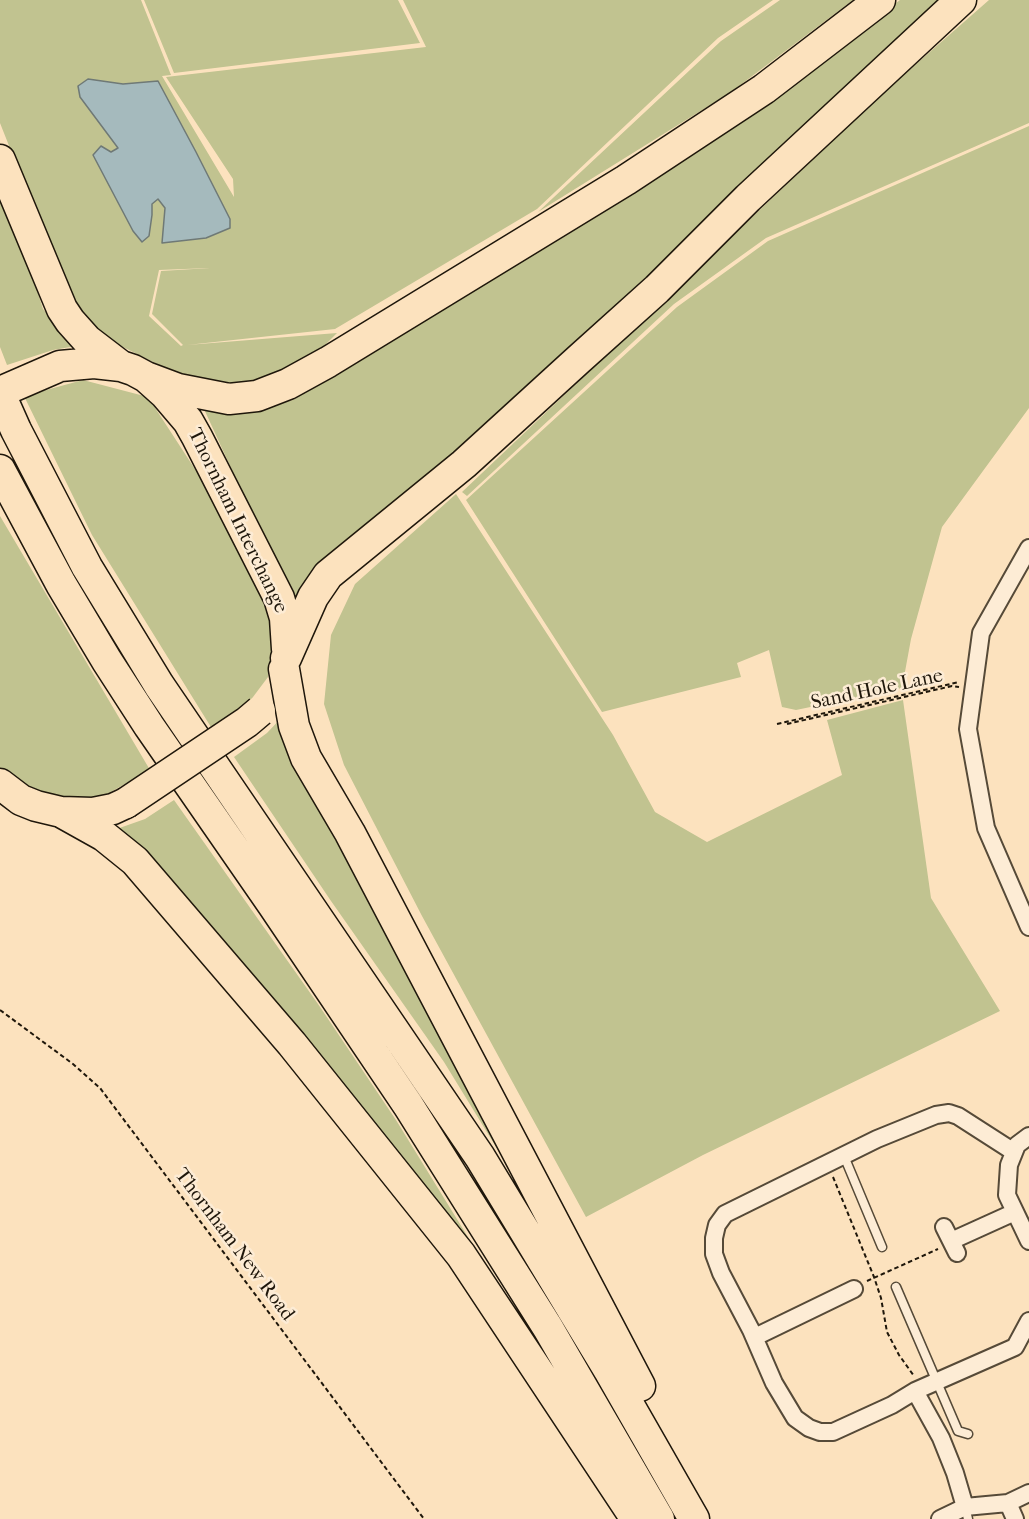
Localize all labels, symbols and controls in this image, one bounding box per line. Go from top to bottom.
street label: Thornham Interchange [182,425,292,617]
street label: Sand Hole Lane [809,664,945,716]
street label: Thornham New Road [169,1164,299,1326]

